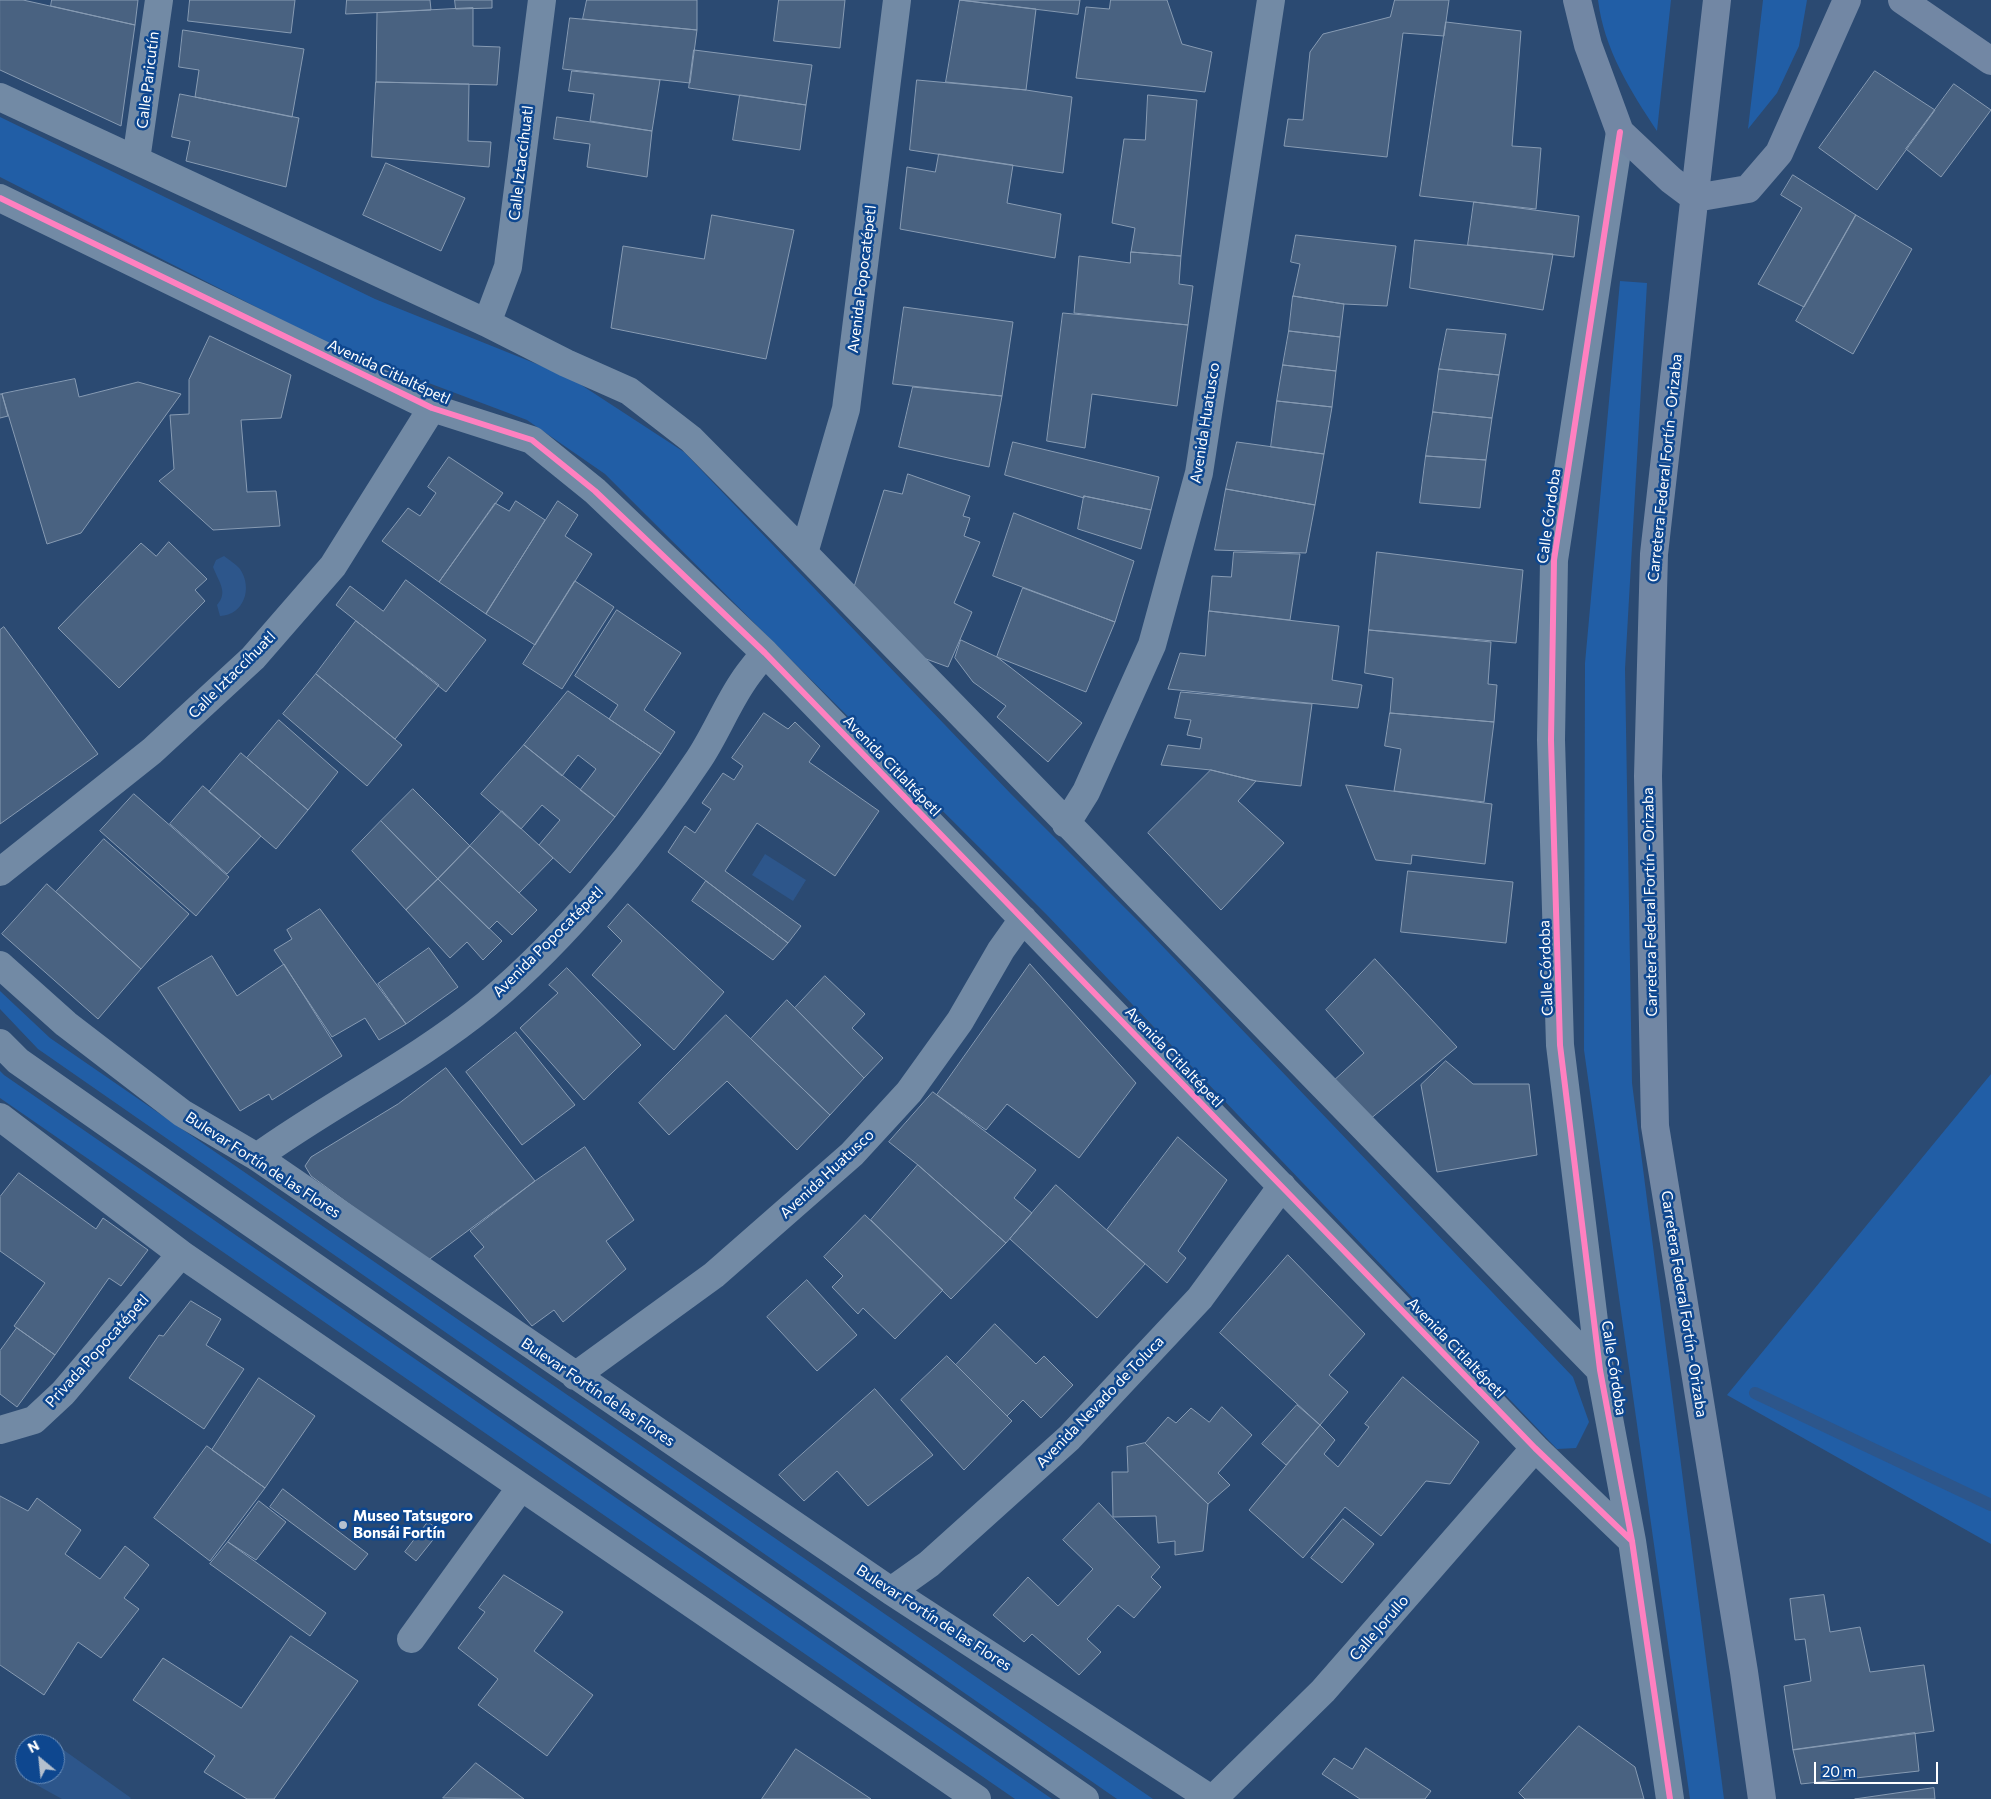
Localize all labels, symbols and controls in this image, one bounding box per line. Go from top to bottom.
street label: Calle Paricutín [133,30,163,130]
street label: Calle Iztaccíhuatl [505,104,537,222]
street label: Avenida Popocatépetl [844,204,880,354]
street label: Avenida Citlaltépetl [325,336,453,408]
street label: Carretera Federal Fortín - Orizaba [1644,353,1686,583]
street label: Avenida Huatusco [1187,361,1223,485]
street label: Calle Córdoba [1533,467,1565,565]
street label: Calle Iztaccíhuatl [185,628,279,722]
street label: Avenida Citlaltépetl [839,712,945,820]
street label: Carretera Federal Fortín - Orizaba [1639,787,1661,1017]
street label: Avenida Popocatépetl [489,883,607,1001]
street label: Calle Córdoba [1535,920,1557,1016]
street label: Avenida Citlaltépetl [1121,1003,1227,1111]
street label: Bulevar Fortín de las Flores [182,1108,344,1222]
street label: Avenida Huatusco [776,1126,878,1222]
street label: Carretera Federal Fortín - Orizaba [1657,1189,1711,1419]
street label: Privada Popocatépetl [42,1291,152,1411]
street label: Avenida Citlaltépetl [1403,1294,1509,1402]
street label: Calle Córdoba [1598,1319,1630,1417]
street label: Avenida Nevado de Toluca [1032,1332,1168,1472]
street label: Bulevar Fortín de las Flores [518,1334,678,1450]
place label: Museo Tatsugoro Bonsái Fortín [353,1507,473,1542]
marker: Museo Tatsugoro Bonsái Fortín [337,1519,349,1531]
street label: Bulevar Fortín de las Flores [853,1561,1015,1675]
street label: Calle Jorullo [1346,1592,1412,1664]
north arrow [15,1734,65,1784]
text: N [25,1736,42,1756]
scale bar [1816,1752,1940,1784]
text: 20 m [1822,1762,1856,1780]

